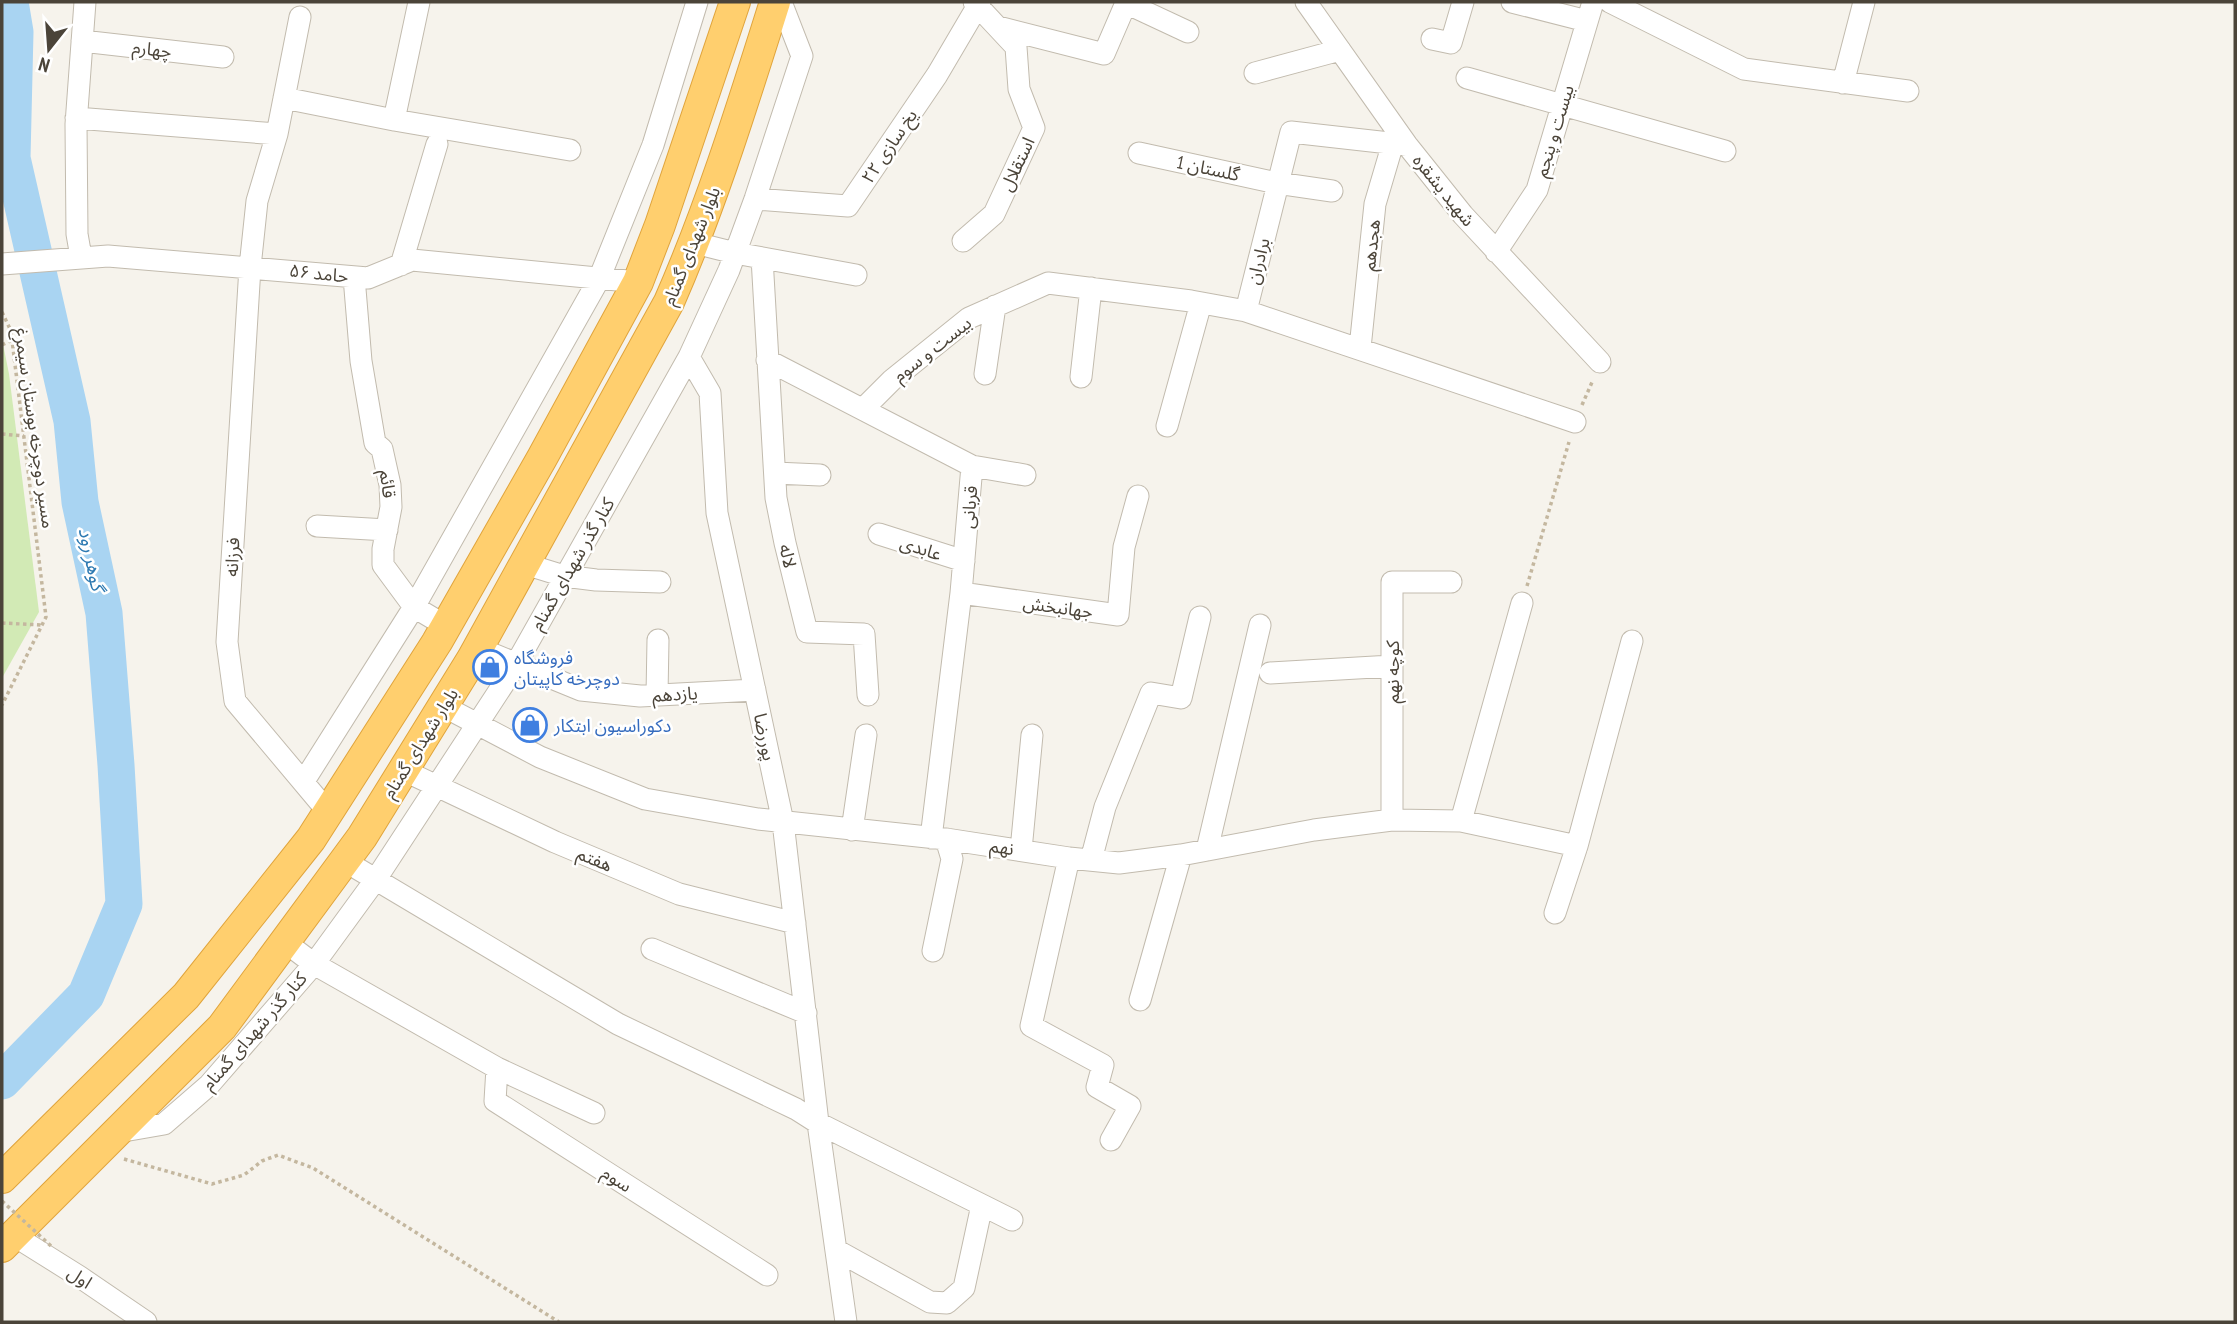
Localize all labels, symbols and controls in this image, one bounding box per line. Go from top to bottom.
north arrow [14,14,84,84]
street label: چهارم [131,35,173,66]
text: N [36,52,52,78]
street label: بیست و پنجم [1529,82,1581,181]
street label: یخ سازی ۲۲ [856,104,924,189]
street label: استقلال [994,133,1040,195]
street label: شهید یشقره [1408,149,1480,231]
street label: گلستان 1 [1174,150,1242,186]
street label: بلوار شهدای گمنام [657,183,728,310]
street label: هجدهم [1357,218,1387,272]
street label: برادران [1241,235,1275,287]
street label: حامد ۵۶ [288,258,350,288]
street label: بیست و سوم [888,311,978,389]
street label: مسیر دوچرخه بوستان سیمرغ [7,326,60,530]
street label: قائم [373,469,401,500]
street label: قربانی [956,485,982,529]
street label: کنار گذر شهدای گمنام [525,493,622,636]
water label: گوهر رود [74,525,111,597]
street label: عابدی [897,531,945,565]
street label: فرزانه [219,537,245,577]
street label: لاله [774,542,802,570]
street label: جهانبخش [1022,591,1094,623]
street label: کوچه نهم [1381,640,1406,704]
place label: فروشگاه دوچرخه کاپیتان [514,646,620,690]
shop icon: فروشگاه دوچرخه کاپیتان [471,648,509,686]
street label: یازدهم [652,681,699,709]
street label: بلوار شهدای گمنام [377,683,466,804]
shop icon: دکوراسیون ابتکار [511,706,549,744]
street label: پوررضا [749,711,781,763]
place label: دکوراسیون ابتکار [553,714,671,737]
street label: نهم [988,834,1016,862]
street label: هفتم [573,841,616,878]
street label: کنار گذر شهدای گمنام [196,967,314,1097]
street label: سوم [596,1161,636,1200]
street label: اول [63,1261,97,1293]

